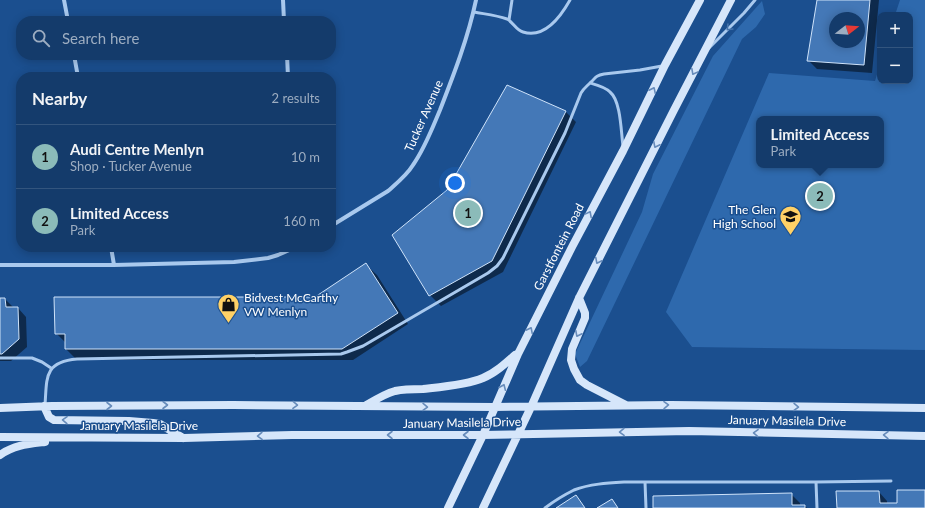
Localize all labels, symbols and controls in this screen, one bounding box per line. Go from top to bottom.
north arrow [829,12,865,48]
map controls [877,12,913,84]
button: + [877,12,913,48]
search box [16,16,336,60]
one-way arrow [727,23,734,31]
icon: search [30,27,52,49]
text: Search here [62,29,139,47]
button: − [877,48,913,84]
one-way arrow [691,68,698,75]
street label: Tucker Avenue [401,78,446,154]
one-way arrow [648,87,656,95]
text: Nearby [32,88,87,109]
text: 2 results [272,90,320,106]
popup [756,116,884,168]
text: Limited Access [771,125,869,143]
text: Audi Centre Menlyn [70,140,204,158]
one-way arrow [653,141,661,148]
text: Park [771,143,796,159]
text: 1 [41,149,49,165]
text: 10 m [291,149,320,165]
text: Shop · Tucker Avenue [70,158,192,174]
your location [445,173,465,193]
pin: 2 [807,181,833,211]
pin: 1 [455,198,481,228]
street label: Garstfontein Road [530,201,587,293]
place label: The Glen High School [713,202,776,231]
text: Limited Access [70,204,169,222]
school or university icon: The Glen High School [778,204,804,237]
one-way arrow [585,211,592,218]
text: 2 [41,213,49,229]
text: 160 m [283,213,320,229]
text: Park [70,222,95,238]
one-way arrow [595,257,603,264]
place label: Bidvest McCarthy VW Menlyn [244,290,339,319]
shop icon: Bidvest McCarthy VW Menlyn [215,292,241,325]
one-way arrow [525,326,533,334]
one-way arrow [575,330,583,337]
one-way arrow [498,383,506,391]
one-way arrow [162,401,168,410]
one-way arrow [292,401,298,409]
one-way arrow [663,401,669,409]
one-way arrow [106,402,112,410]
one-way arrow [422,403,428,411]
one-way arrow [793,403,799,411]
street label: January Masilela Drive [728,412,846,429]
street label: January Masilela Drive [403,414,521,431]
one-way arrow [62,416,68,425]
street label: January Masilela Drive [80,418,198,433]
one-way arrow [619,428,625,436]
one-way arrow [753,428,759,437]
one-way arrow [387,431,393,439]
one-way arrow [463,431,469,439]
one-way arrow [883,431,889,440]
one-way arrow [257,432,263,440]

